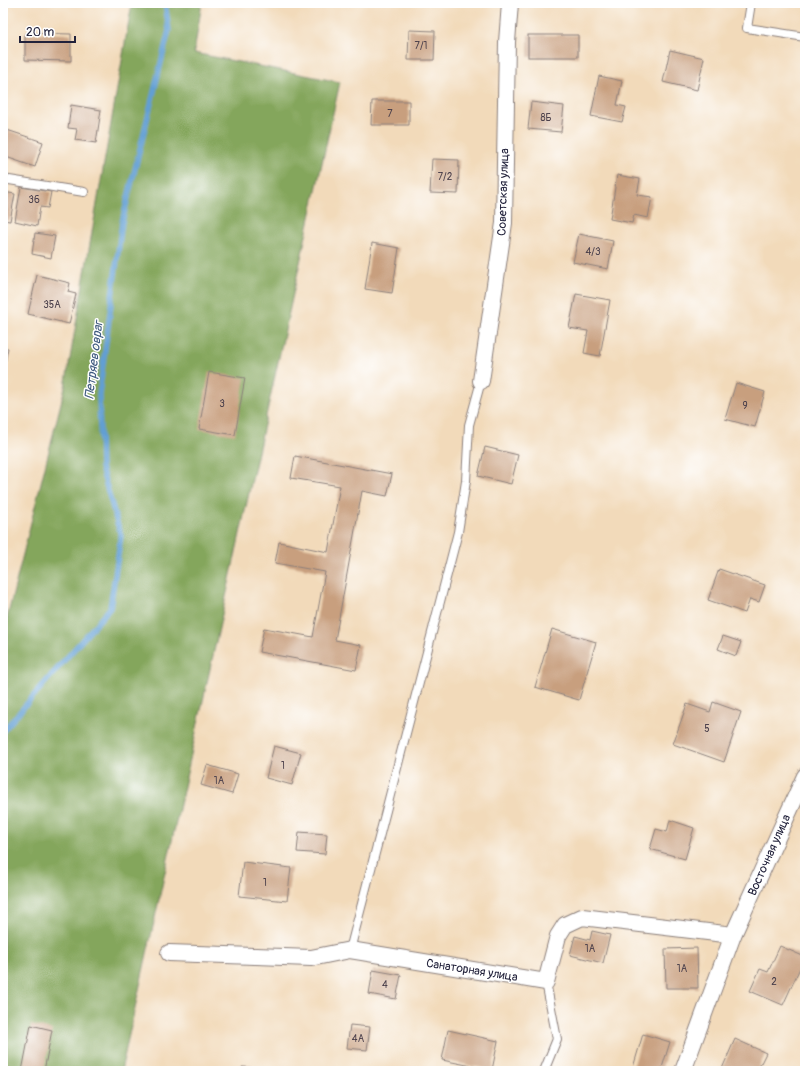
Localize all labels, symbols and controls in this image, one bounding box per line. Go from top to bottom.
scale bar [20,18,75,44]
text: 20 m [26,25,55,40]
house number: 7/1 [415,40,427,52]
house number: 7 [387,108,393,120]
house number: 8Б [540,112,552,124]
street label: Советская улица [494,148,513,236]
house number: 7/2 [438,171,453,183]
house number: 36 [28,194,40,206]
house number: 4/3 [586,246,601,258]
house number: 35А [43,299,61,311]
water label: Петряев овраг [81,319,107,400]
house number: 3 [219,398,225,410]
house number: 9 [742,400,748,412]
house number: 5 [704,723,710,735]
house number: 1 [281,760,285,772]
house number: 1А [214,775,225,787]
street label: Восточная улица [745,812,794,898]
house number: 1 [263,877,267,889]
house number: 1А [585,943,596,955]
street label: Санаторная улица [425,956,519,985]
house number: 1А [677,963,688,975]
house number: 2 [771,976,777,988]
house number: 4 [382,979,388,991]
house number: 4А [352,1033,365,1045]

